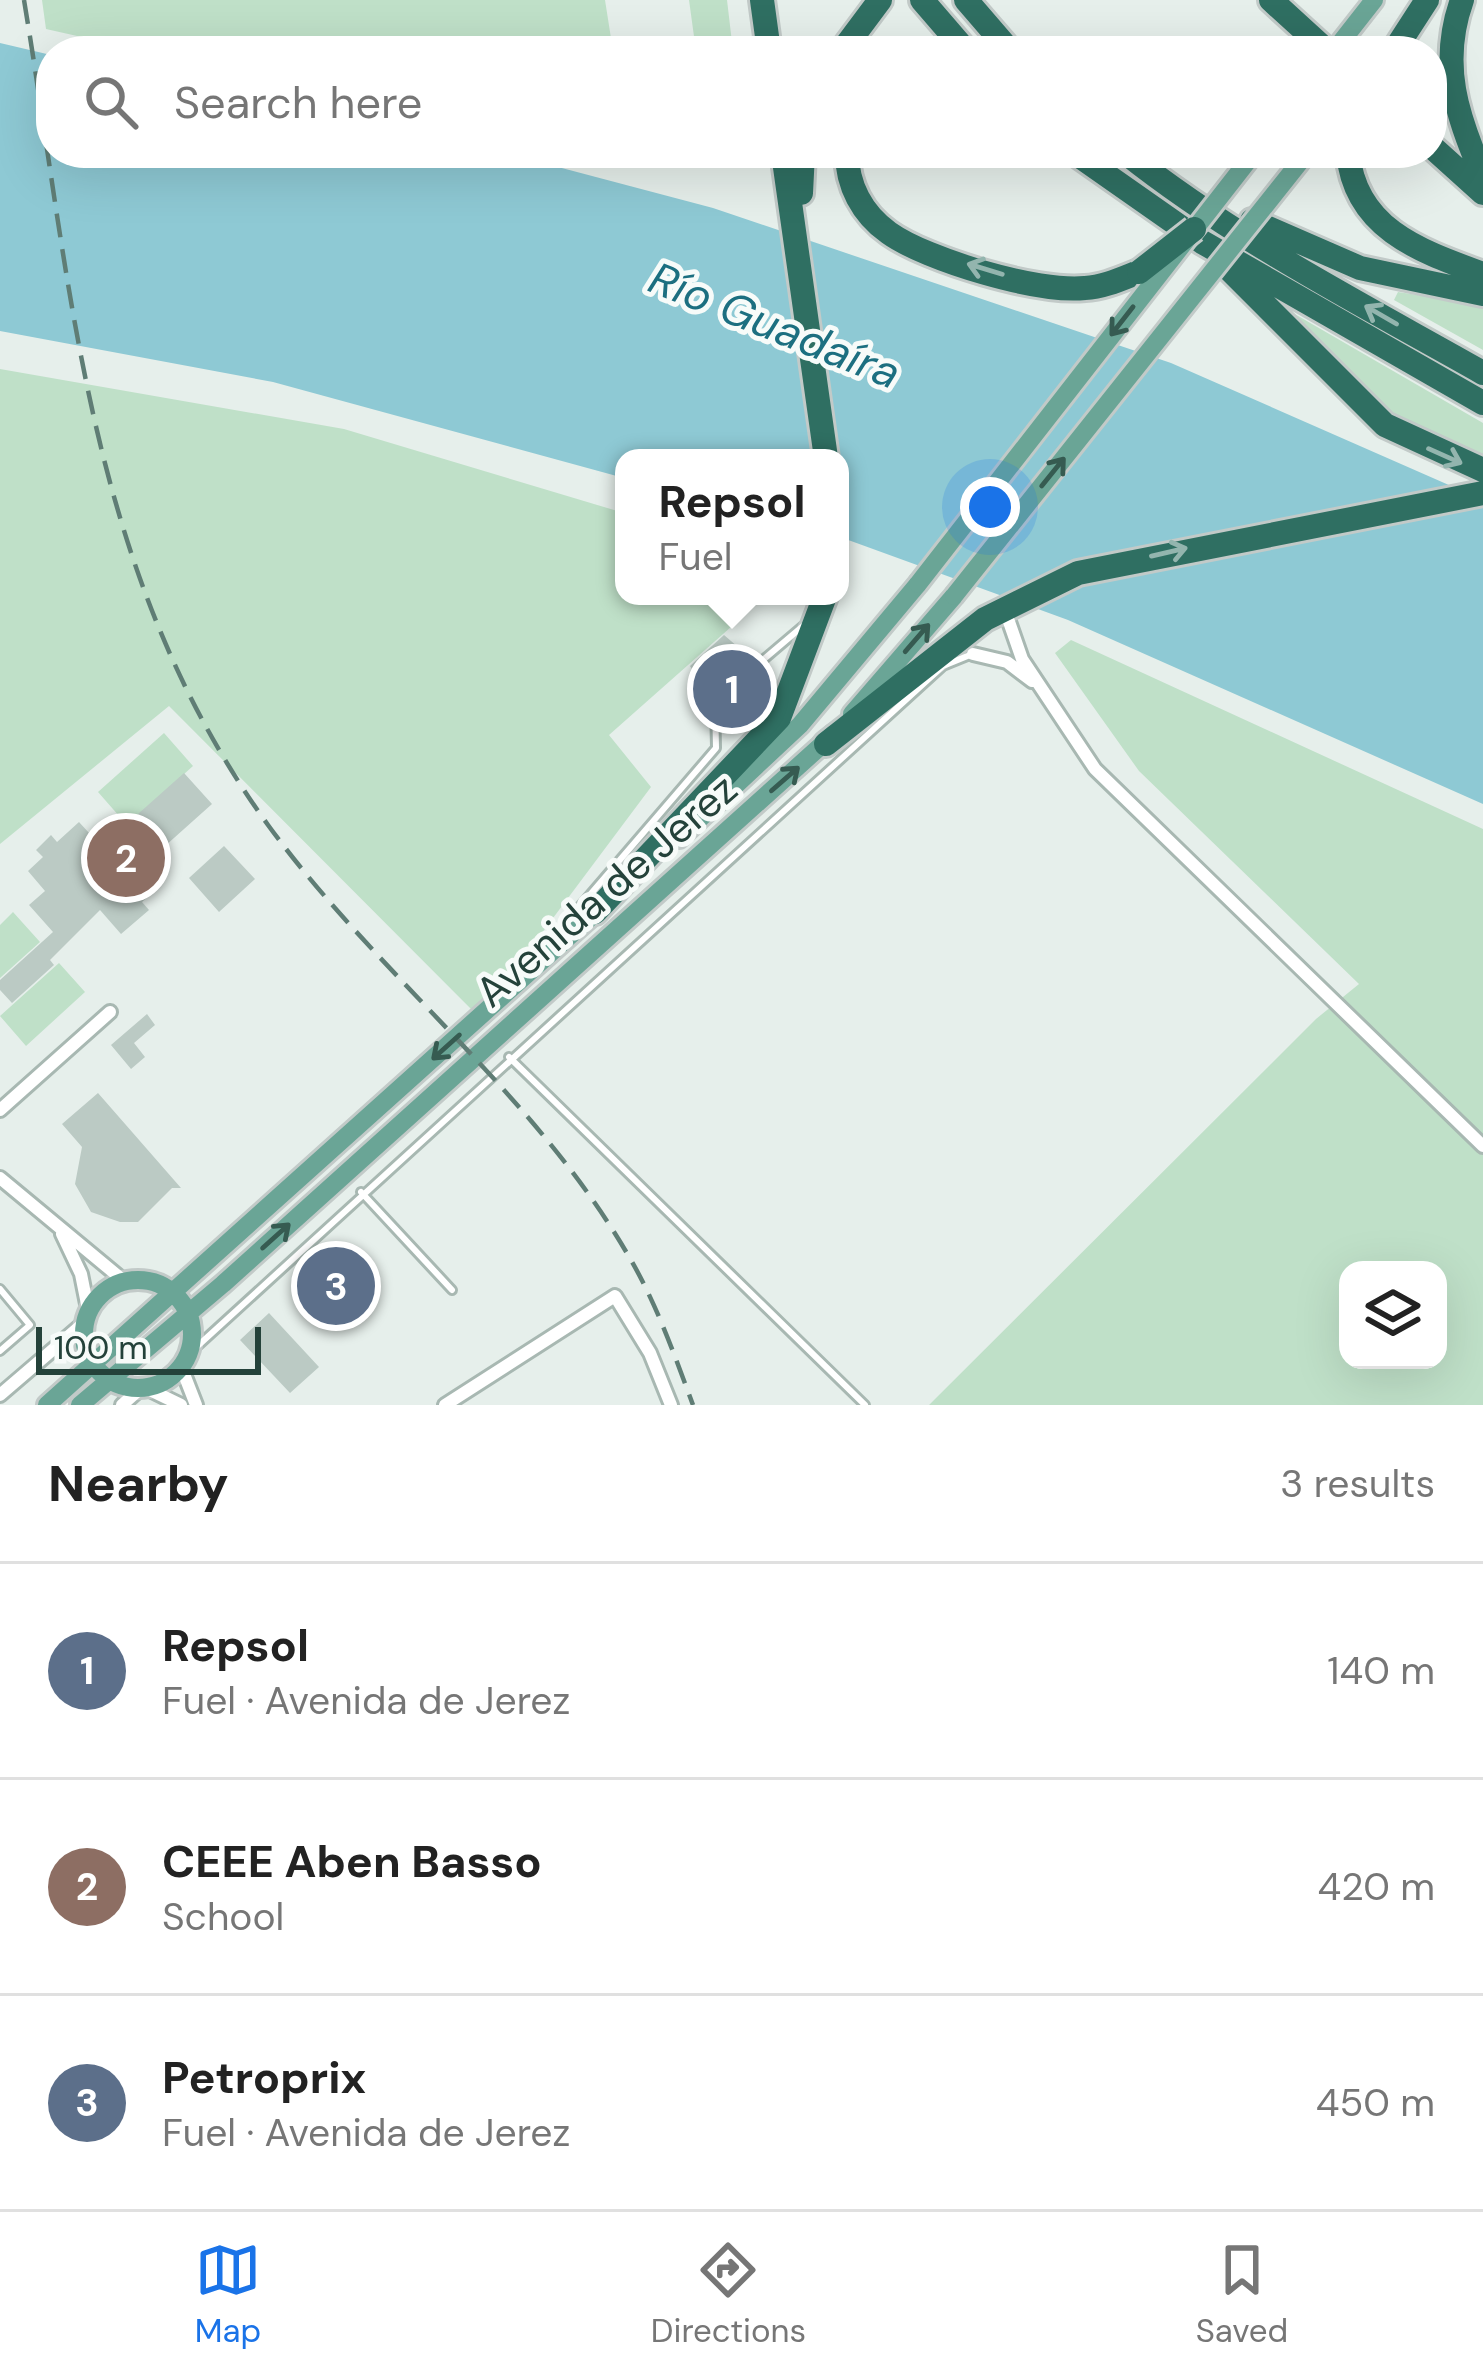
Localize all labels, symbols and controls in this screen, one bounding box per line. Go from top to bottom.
search box [36,36,1447,168]
icon: search [78,69,144,135]
text: Search here [174,73,422,132]
water label: Río Guadaíra [641,248,909,403]
one-way arrow [967,257,1005,279]
one-way arrow [1365,303,1400,326]
one-way arrow [1110,305,1136,337]
one-way arrow [1426,446,1462,468]
popup [615,449,849,605]
one-way arrow [1040,457,1066,489]
text: Repsol [658,472,806,531]
your location [960,477,1020,537]
text: Fuel [658,531,733,582]
one-way arrow [1149,539,1187,562]
one-way arrow [903,623,931,654]
pin: 1 [693,644,771,734]
street label: Avenida de Jerez [464,762,749,1019]
one-way arrow [769,766,800,794]
pin: 2 [87,813,165,903]
one-way arrow [432,1033,462,1060]
one-way arrow [260,1223,290,1250]
pin: 3 [297,1241,375,1331]
map controls [1339,1261,1447,1369]
button: layers [1339,1261,1447,1369]
scale bar [36,1321,261,1374]
text: 100 m [54,1326,148,1369]
text: Nearby [48,1450,229,1517]
text: 3 results [1280,1458,1435,1509]
text: Repsol [162,1616,309,1675]
text: 1 [80,1645,94,1696]
text: 140 m [1327,1645,1435,1696]
text: Fuel · Avenida de Jerez [162,1675,570,1726]
text: CEEE Aben Basso [162,1832,542,1891]
text: 2 [76,1861,98,1912]
text: 420 m [1317,1861,1435,1912]
text: School [162,1891,284,1942]
text: Petroprix [162,2048,366,2107]
text: 3 [75,2077,99,2128]
text: 450 m [1316,2077,1435,2128]
text: Fuel · Avenida de Jerez [162,2107,570,2158]
tab: Map [195,2237,261,2352]
tab: Directions [651,2237,806,2352]
tab: Saved [1196,2237,1288,2352]

